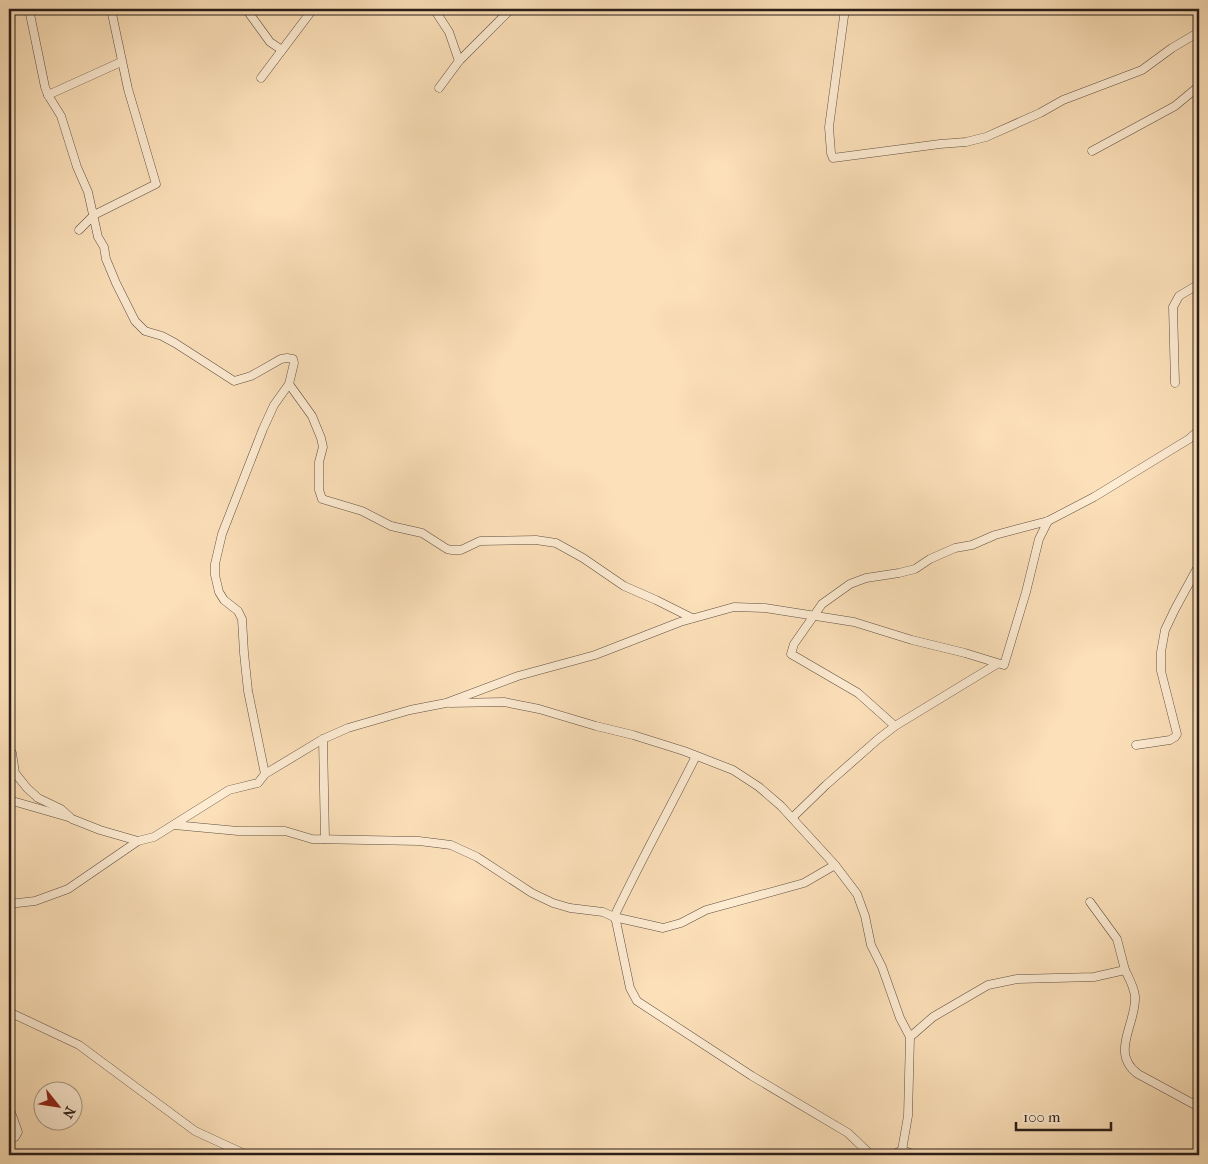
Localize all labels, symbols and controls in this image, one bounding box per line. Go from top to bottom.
north arrow [32,1082,82,1132]
scale bar [1016,1099,1110,1131]
text: N [59,1103,79,1121]
text: 100 m [1023,1108,1061,1126]

